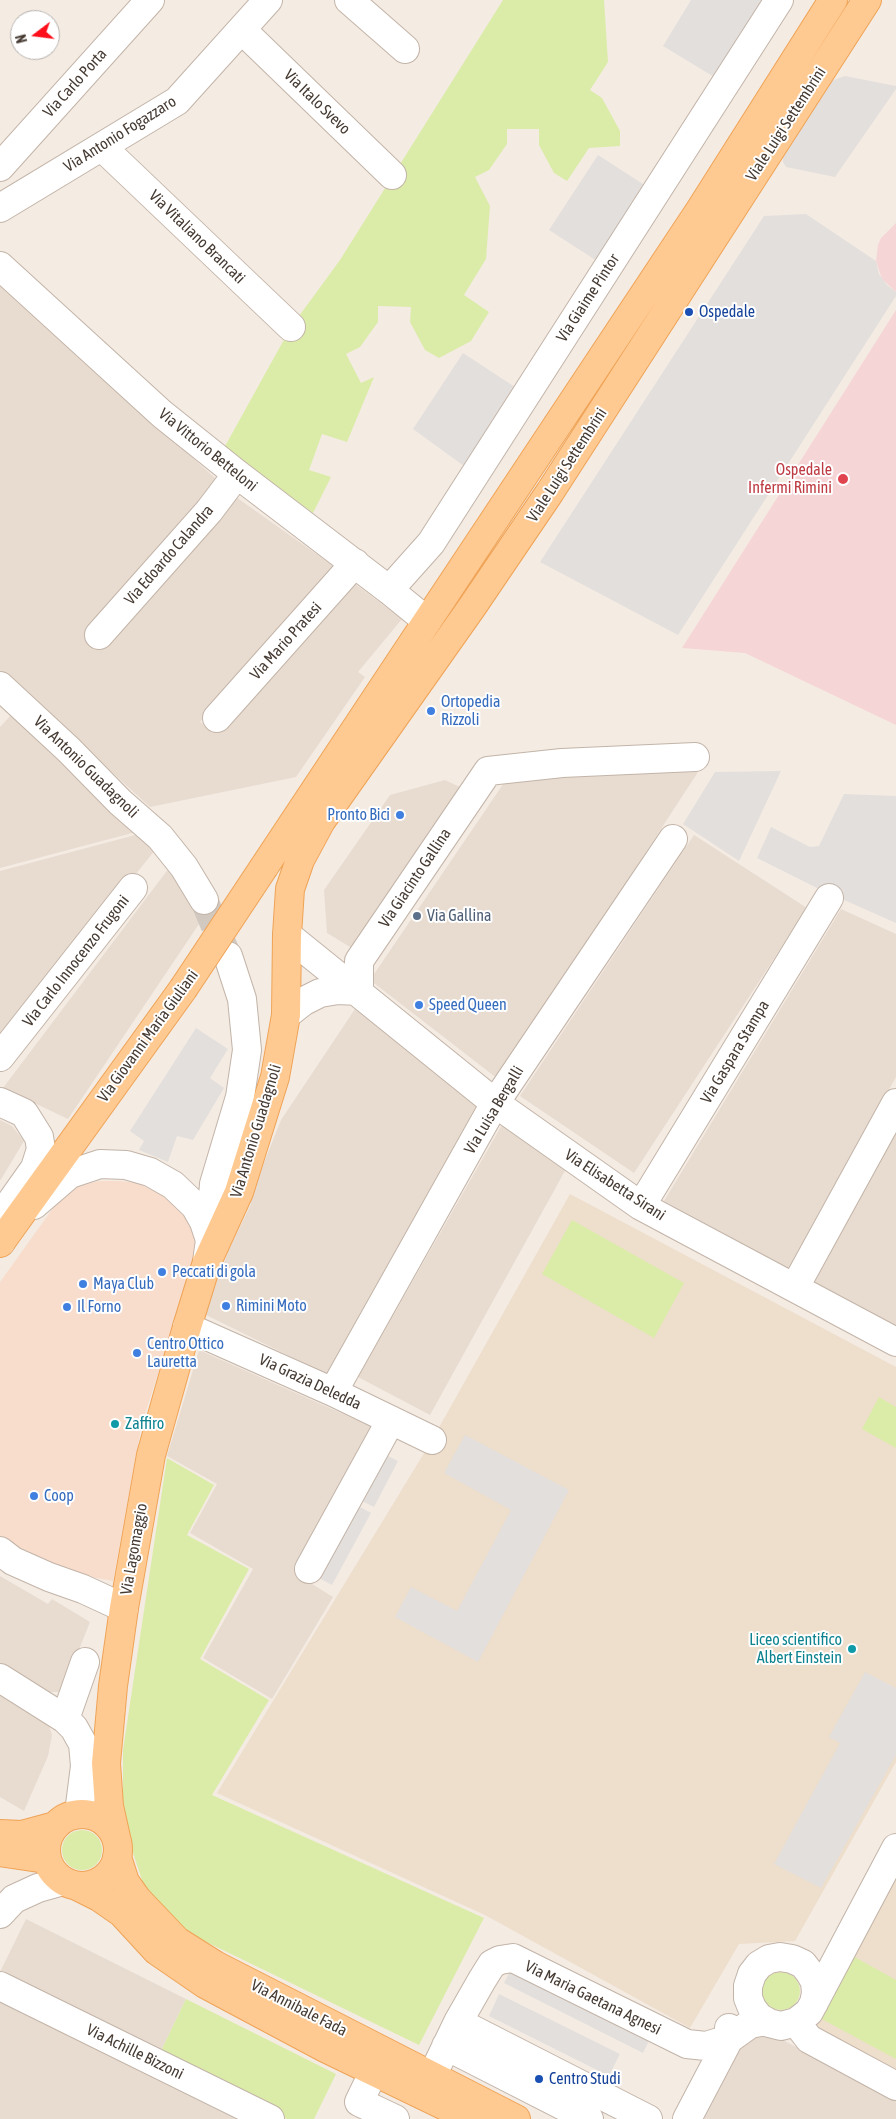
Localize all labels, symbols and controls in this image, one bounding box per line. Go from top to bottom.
north arrow [10,10,60,60]
text: N [13,33,30,45]
street label: Via Carlo Porta [39,45,111,121]
street label: Viale Luigi Settembrini [742,63,830,185]
street label: Via Italo Svevo [280,66,354,138]
street label: Via Antonio Fogazzaro [60,92,180,176]
street label: Via Vitaliano Brancati [145,186,249,288]
street label: Via Giaime Pintor [552,250,624,346]
place label: Ospedale [699,302,755,322]
marker: Ospedale [683,306,695,318]
street label: Via Vittorio Betteloni [155,404,261,496]
street label: Viale Luigi Settembrini [523,404,611,526]
place label: Ospedale Infermi Rimini [748,460,832,498]
marker: Ospedale Infermi Rimini [836,472,850,486]
street label: Via Edoardo Calandra [120,501,218,609]
street label: Via Mario Pratesi [246,598,326,684]
place label: Ortopedia Rizzoli [441,692,500,730]
marker: Ortopedia Rizzoli [425,705,437,717]
street label: Via Antonio Guadagnoli [29,712,143,822]
place label: Pronto Bici [327,805,390,825]
marker: Pronto Bici [394,809,406,821]
street label: Via Giacinto Gallina [375,825,455,931]
street label: Via Carlo Innocenzo Frugoni [19,891,133,1031]
place label: Via Gallina [427,906,491,926]
marker: Via Gallina [411,910,423,922]
street label: Via Giovanni Maria Giuliani [94,966,202,1106]
place label: Speed Queen [429,995,507,1015]
street label: Via Gaspara Stampa [697,997,773,1107]
marker: Speed Queen [413,999,425,1011]
street label: Via Antonio Guadagnoli [227,1062,285,1200]
street label: Via Luisa Bergalli [460,1063,528,1157]
street label: Via Elisabetta Sirani [561,1145,669,1225]
place label: Peccati di gola [172,1262,256,1282]
marker: Peccati di gola [156,1266,168,1278]
place label: Maya Club [93,1274,154,1294]
marker: Maya Club [77,1278,89,1290]
place label: Rimini Moto [236,1296,307,1316]
place label: Il Forno [77,1297,121,1317]
marker: Rimini Moto [220,1300,232,1312]
marker: Il Forno [61,1301,73,1313]
place label: Centro Ottico Lauretta [147,1334,224,1372]
marker: Centro Ottico Lauretta [131,1347,143,1359]
street label: Via Grazia Deledda [256,1350,364,1414]
place label: Zaffiro [125,1414,164,1434]
marker: Zaffiro [109,1418,121,1430]
place label: Coop [44,1486,74,1506]
marker: Coop [28,1490,40,1502]
street label: Via Lagomaggio [117,1502,151,1596]
place label: Liceo scientifico Albert Einstein [749,1630,842,1668]
marker: Liceo scientifico Albert Einstein [846,1643,858,1655]
street label: Via Maria Gaetana Agnesi [522,1957,664,2039]
street label: Via Annibale Fada [248,1976,350,2040]
street label: Via Achille Bizzoni [83,2020,187,2084]
place label: Centro Studi [549,2069,621,2089]
marker: Centro Studi [533,2073,545,2085]

